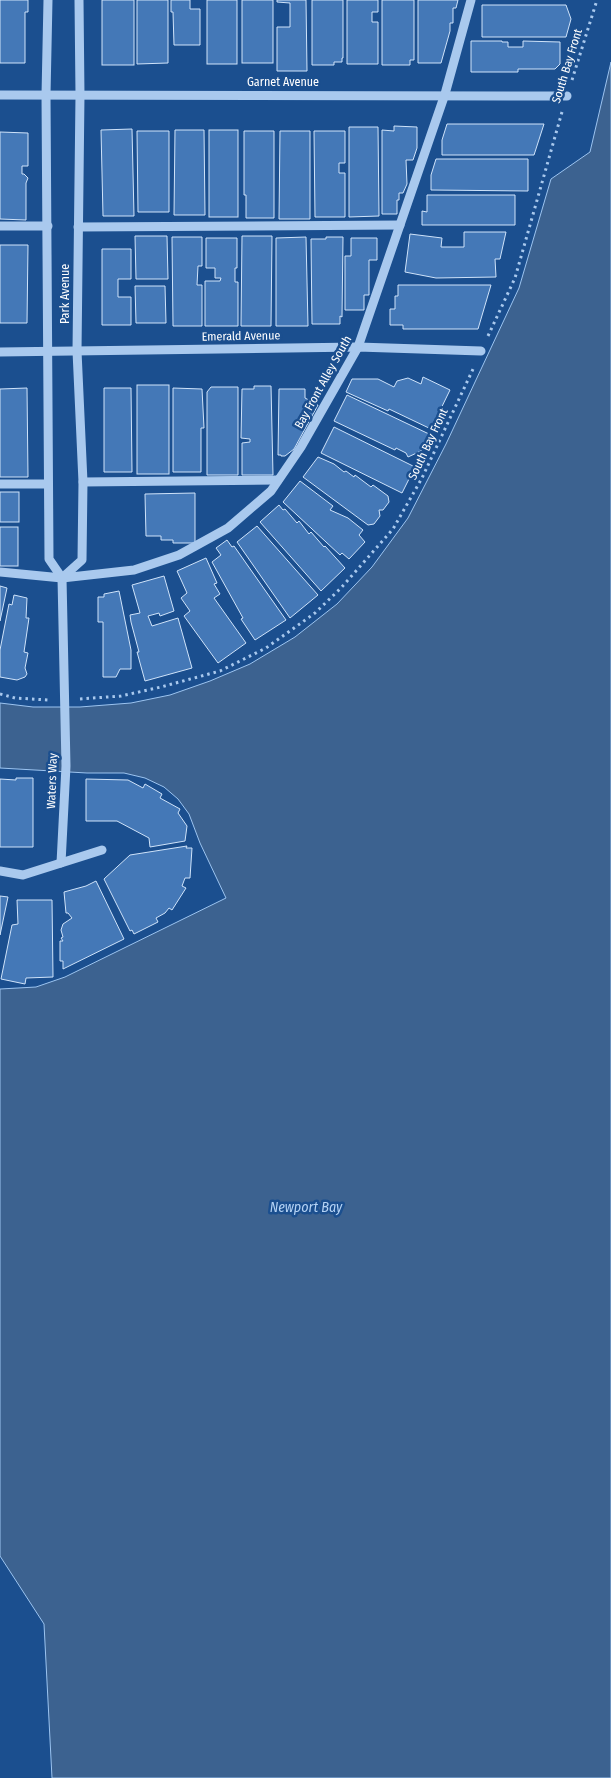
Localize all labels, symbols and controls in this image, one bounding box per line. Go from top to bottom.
street label: South Bay Front [549,27,585,105]
street label: Garnet Avenue [247,75,319,89]
street label: Park Avenue [58,264,72,324]
street label: Emerald Avenue [202,328,281,344]
street label: Bay Front Alley South [292,333,354,431]
street label: South Bay Front [405,406,451,482]
street label: Waters Way [44,752,60,809]
water label: Newport Bay [270,1199,343,1216]

